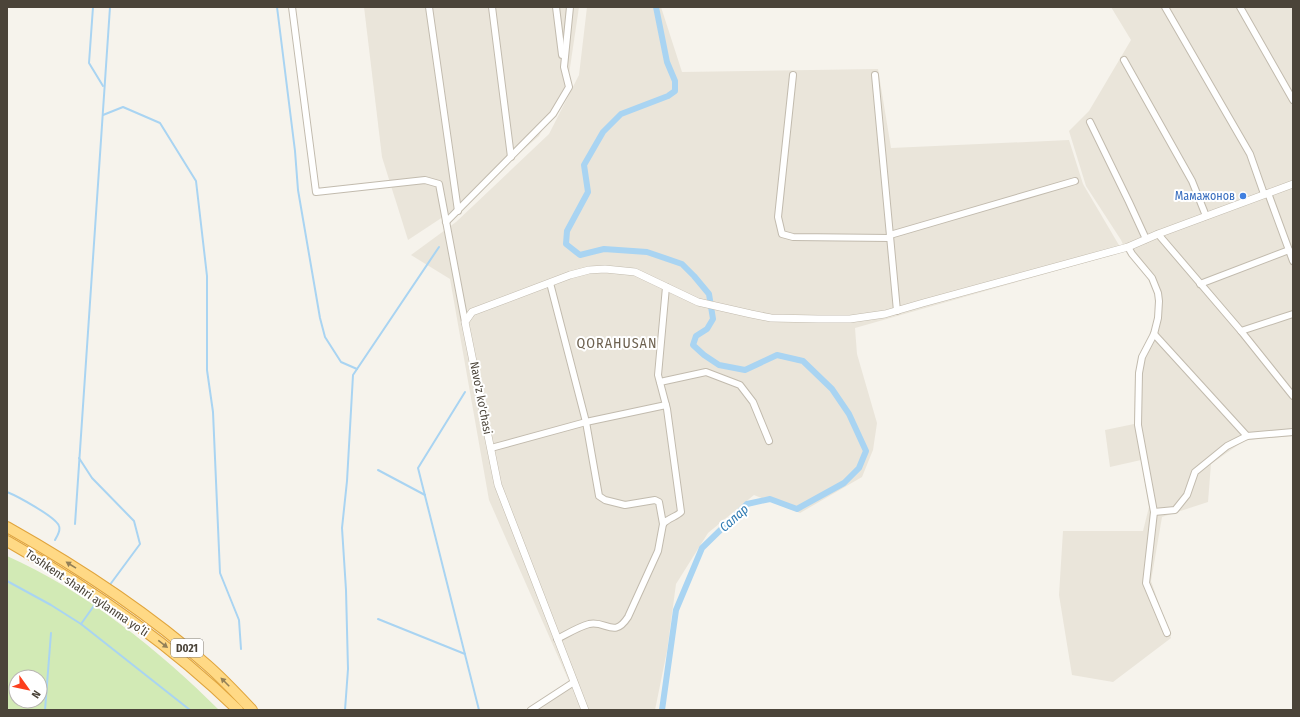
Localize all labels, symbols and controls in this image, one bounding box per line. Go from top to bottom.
place label: Мамажонов [1175,189,1235,203]
marker: Мамажонов [1238,191,1248,201]
district label: QORAHUSAN [577,335,657,352]
street label: Navo'z ko'chasi [467,360,495,436]
water label: Салар [717,501,752,535]
street label: Toshkent shahri aylanma yoʻli [23,546,152,639]
one-way arrow [65,561,77,568]
road number: D021 [171,639,203,657]
one-way arrow [157,640,168,649]
north arrow [8,669,48,709]
one-way arrow [220,677,230,687]
text: N [29,688,43,700]

